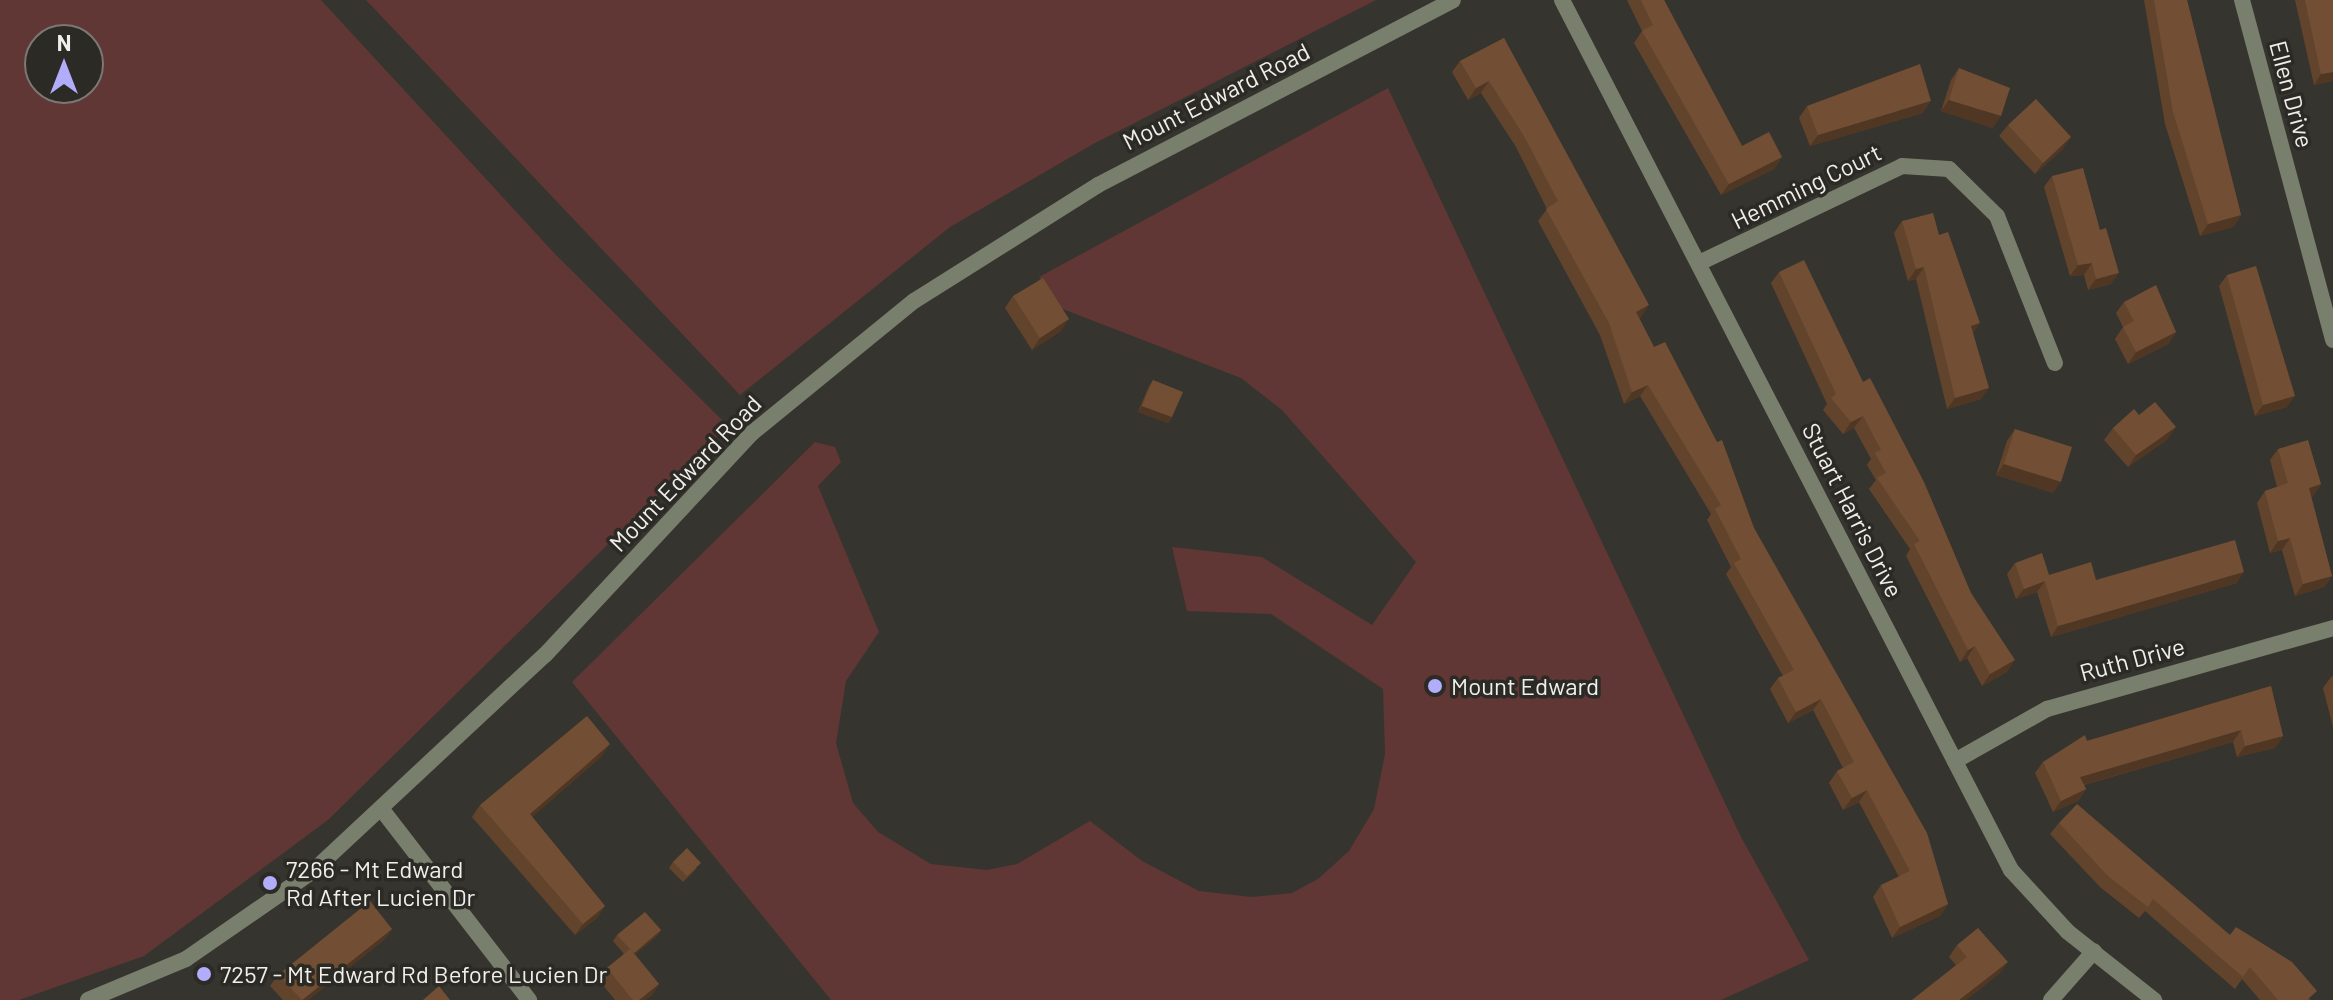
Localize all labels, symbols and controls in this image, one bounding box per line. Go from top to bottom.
north arrow [24,24,104,104]
text: N [57,29,71,55]
street label: Mount Edward Road [1118,36,1314,156]
street label: Ellen Drive [2264,37,2320,151]
street label: Hemming Court [1726,137,1886,235]
street label: Mount Edward Road [603,389,767,557]
street label: Stuart Harris Drive [1797,418,1909,602]
street label: Ruth Drive [2076,631,2188,687]
place label: Mount Edward [1451,672,1599,700]
marker: Mount Edward [1426,677,1444,695]
place label: 7266 - Mt Edward Rd After Lucien Dr [286,855,475,911]
marker: 7266 - Mt Edward Rd After Lucien Dr [261,874,279,892]
place label: 7257 - Mt Edward Rd Before Lucien Dr [220,960,607,988]
marker: 7257 - Mt Edward Rd Before Lucien Dr [195,965,213,983]

